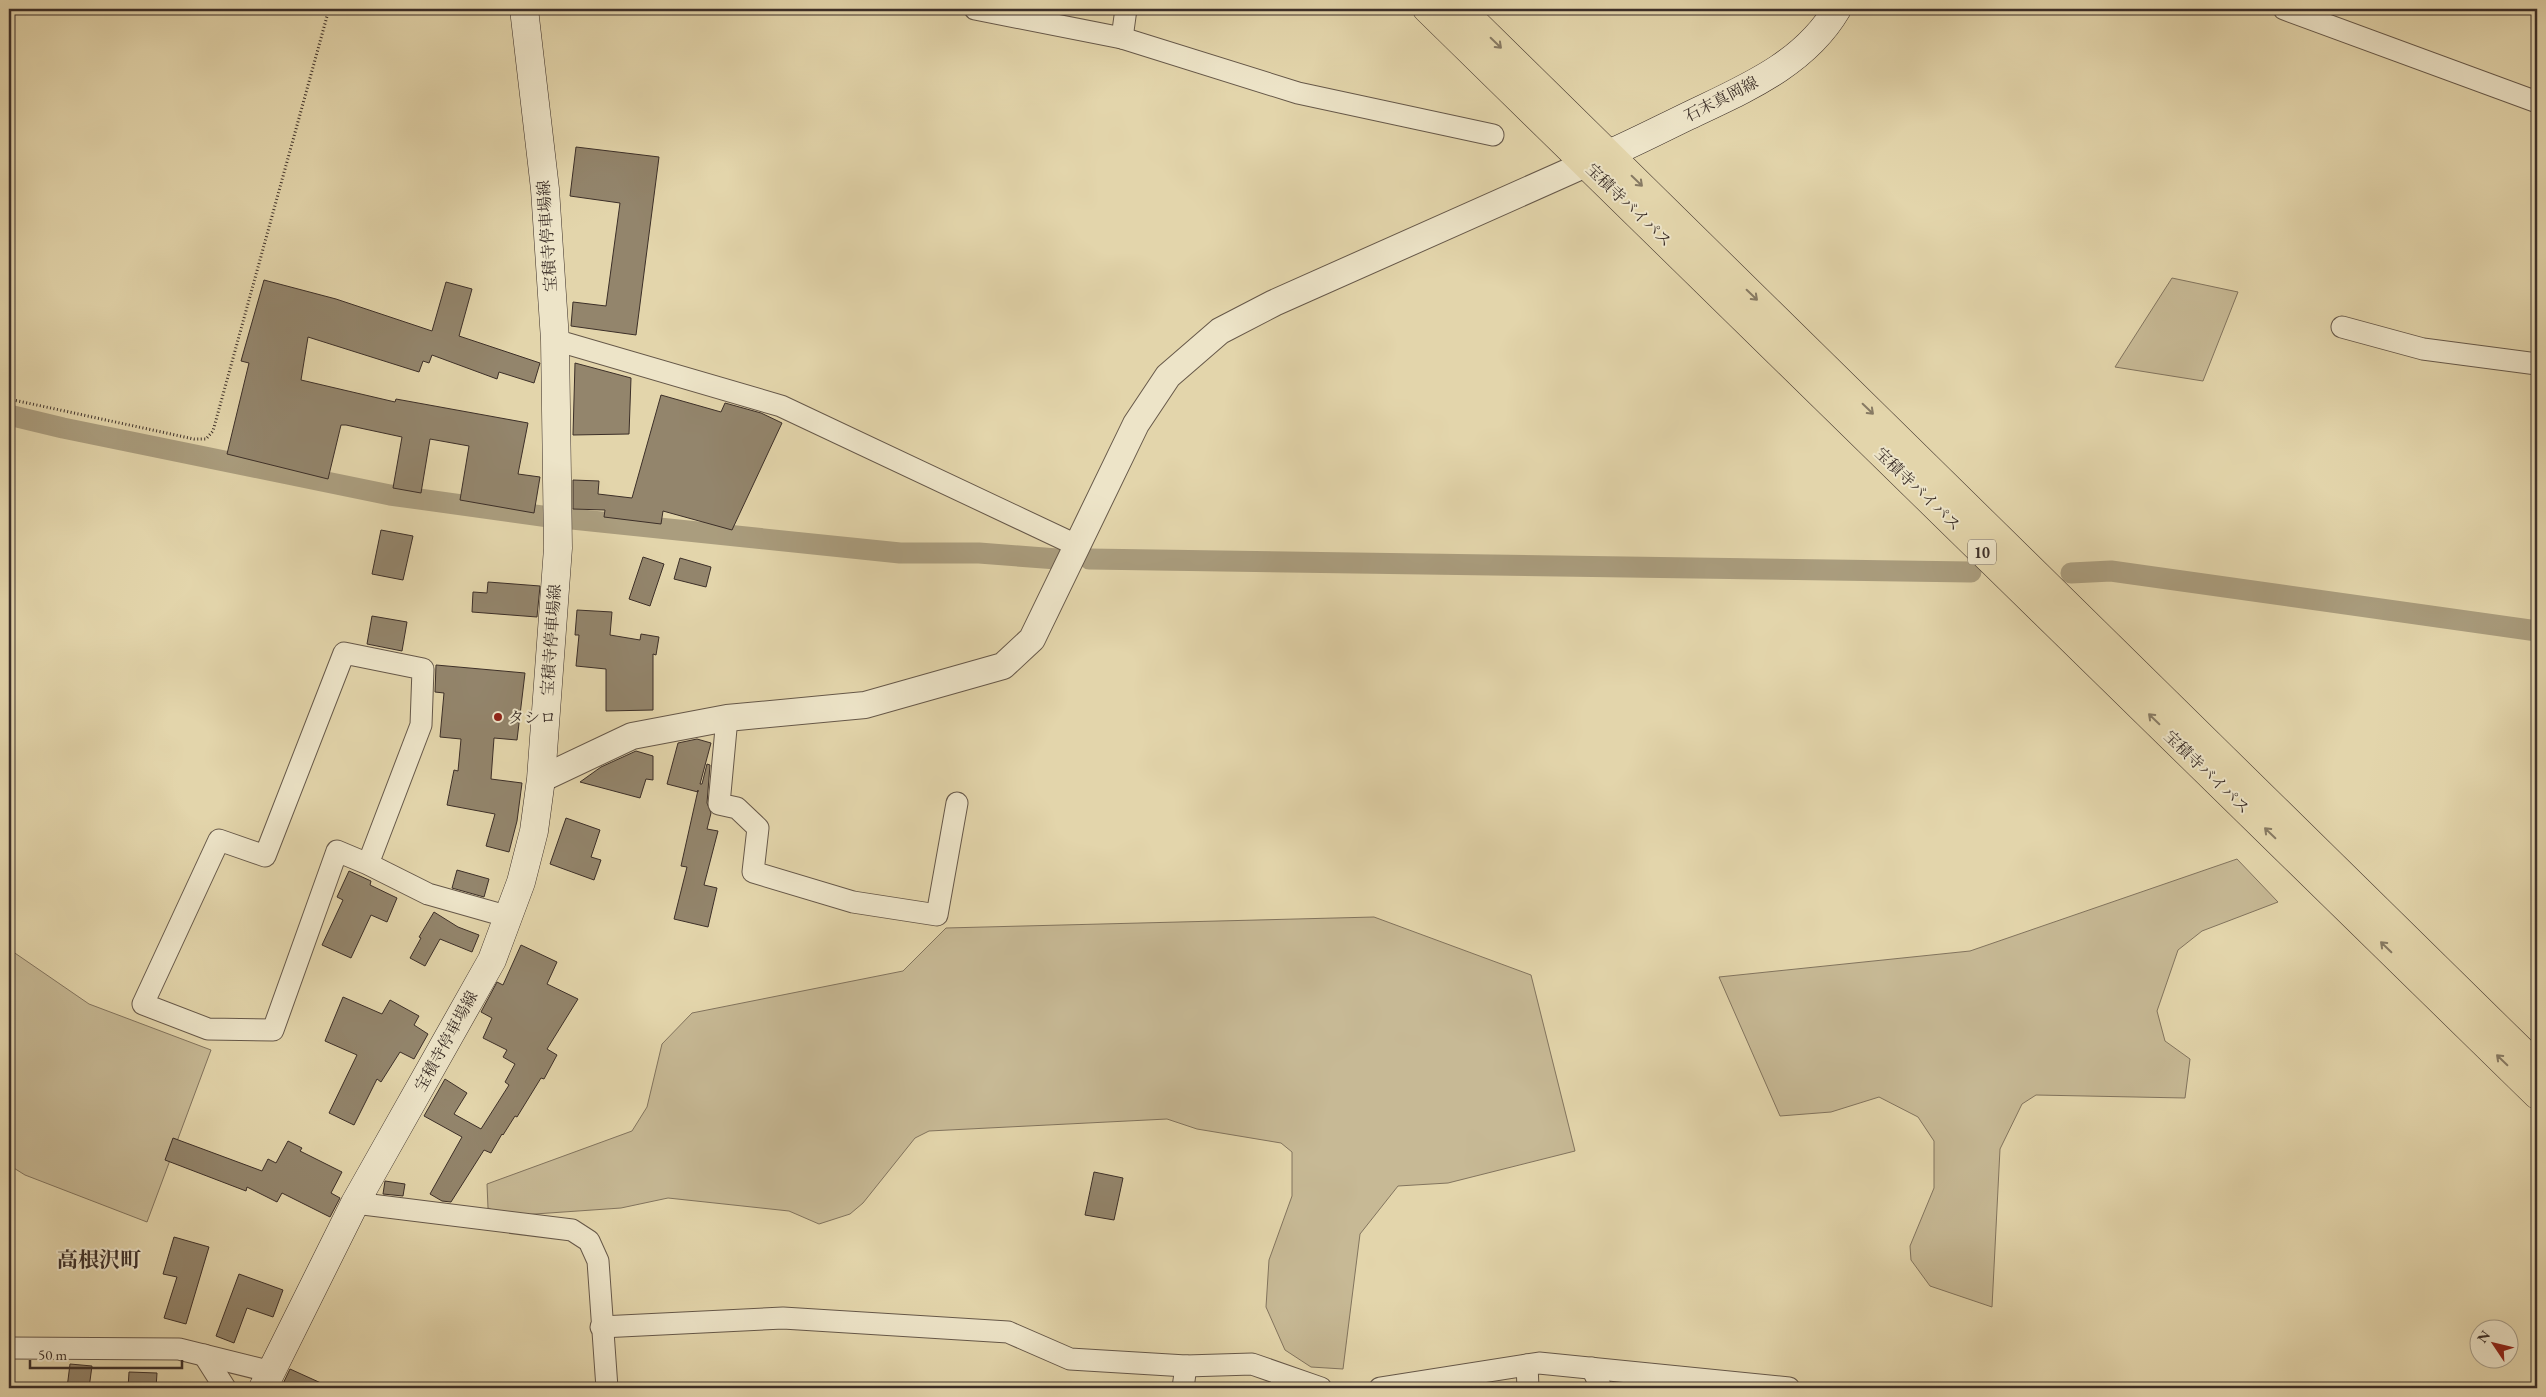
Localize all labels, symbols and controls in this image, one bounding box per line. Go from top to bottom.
one-way arrow [1489,37,1502,49]
street label: 石末真岡線 [1681,71,1761,127]
street label: 宝積寺バイパス [1582,159,1676,251]
one-way arrow [1630,175,1643,187]
street label: 宝積寺停車場線 [533,179,561,293]
one-way arrow [1746,289,1759,301]
one-way arrow [1862,403,1875,415]
street label: 宝積寺バイパス [1871,443,1965,535]
road number: 10 [1968,540,1996,564]
street label: 宝積寺停車場線 [537,583,565,697]
place label: タシロ [508,707,556,728]
marker: タシロ [492,711,504,723]
one-way arrow [2148,713,2160,726]
street label: 宝積寺バイパス [2160,726,2254,818]
one-way arrow [2264,827,2276,839]
one-way arrow [2380,941,2393,953]
street label: 宝積寺停車場線 [410,987,482,1095]
one-way arrow [2497,1055,2509,1067]
district label: 高根沢町 [57,1246,141,1273]
north arrow [2468,1320,2518,1370]
text: N [2473,1326,2494,1346]
scale bar [30,1337,182,1369]
text: 50 m [38,1345,67,1364]

